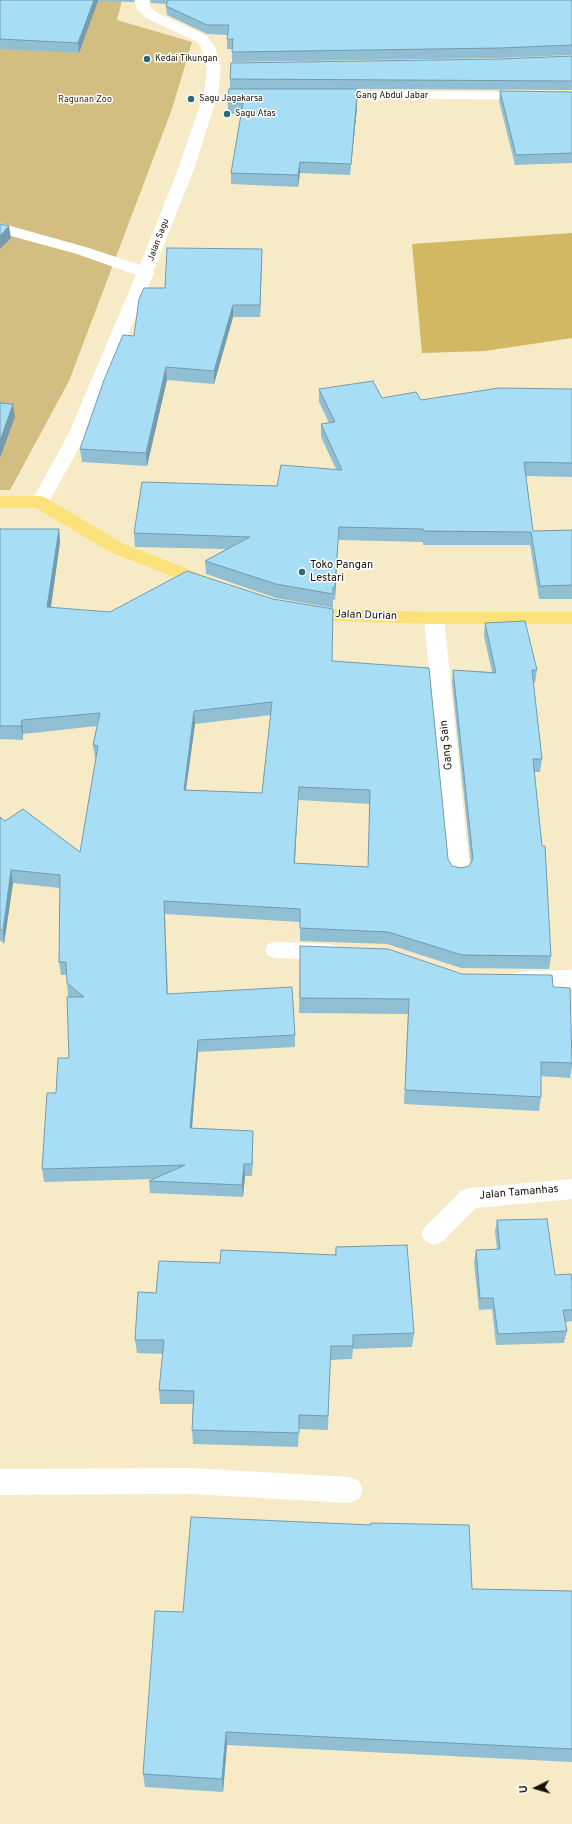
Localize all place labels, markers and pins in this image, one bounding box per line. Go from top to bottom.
marker: Kedai Tikungan [142,54,152,64]
place label: Kedai Tikungan [155,54,217,64]
marker: Sagu Jagakarsa [186,94,196,104]
place label: Sagu Jagakarsa [199,94,263,104]
marker: Sagu Atas [222,109,232,119]
place label: Sagu Atas [235,109,276,119]
place label: Toko Pangan Lestari [310,559,373,585]
marker: Toko Pangan Lestari [297,567,307,577]

